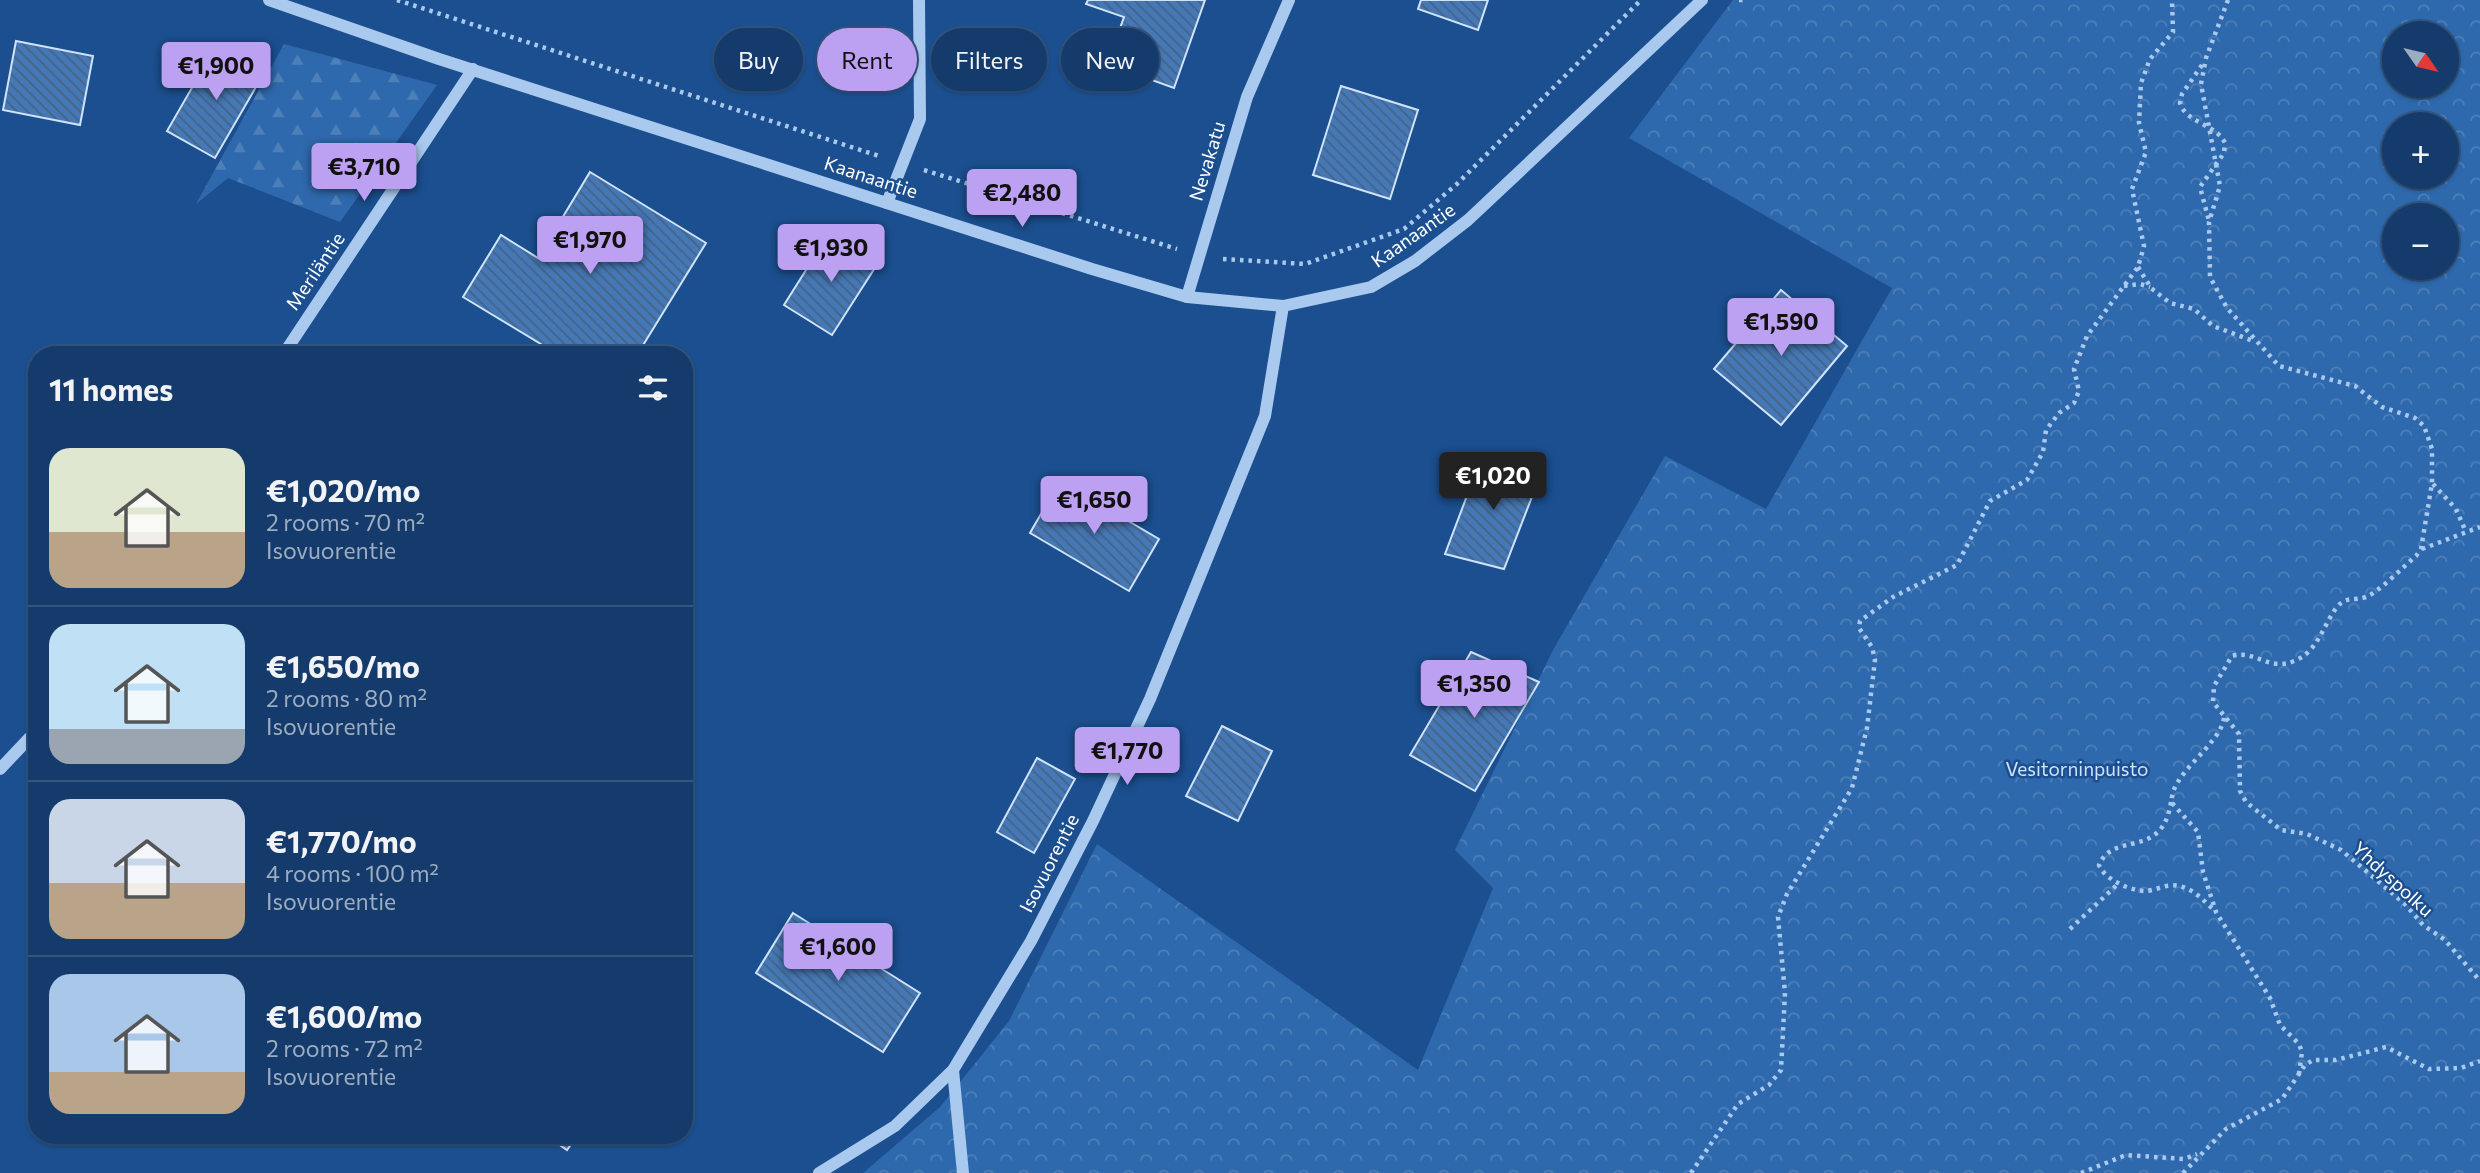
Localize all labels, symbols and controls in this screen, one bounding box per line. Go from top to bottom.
north arrow [2382,21,2459,98]
map controls [2382,21,2459,280]
chip: Buy [714,28,803,91]
chip: Rent [817,28,917,91]
chip: Filters [931,28,1047,91]
chip: New [1061,28,1159,91]
pin: €1,900 [159,42,273,102]
text: €1,900 [178,51,254,79]
button: + [2382,112,2459,189]
street label: Nevakatu [1184,118,1230,204]
pin: €3,710 [307,144,421,203]
street label: Kaanaantie [821,151,921,202]
text: €3,710 [327,152,401,180]
pin: €2,480 [965,170,1079,229]
text: €2,480 [983,178,1061,206]
street label: Kaanaantie [1366,197,1459,272]
button: − [2382,203,2459,280]
pin: €1,970 [533,216,647,276]
pin: €1,930 [774,224,888,284]
text: €1,970 [553,225,627,253]
street label: Meriläntie [280,227,349,314]
text: €1,930 [794,233,868,261]
pin: €1,590 [1724,298,1838,358]
text: €1,590 [1743,307,1819,335]
icon: filters [634,369,672,407]
text: 11 homes [49,370,173,407]
pin: €1,020 [1436,452,1550,512]
text: €1,020 [1455,461,1531,489]
text: €1,020/mo [266,471,420,508]
icon: home [105,476,189,560]
pin: €1,650 [1037,476,1151,536]
text: €1,650 [1057,485,1131,513]
text: 2 rooms · 70 m² [266,508,425,536]
text: Isovuorentie [266,536,396,564]
text: €1,650/mo [266,647,420,684]
icon: home [105,652,189,736]
pin: €1,350 [1417,660,1531,720]
text: €1,350 [1437,669,1511,697]
text: 2 rooms · 80 m² [266,684,427,712]
text: Isovuorentie [266,712,396,740]
pin: €1,770 [1070,728,1184,787]
text: €1,770 [1091,736,1163,764]
park label: Vesitorninpuisto [2006,757,2148,780]
street label: Isovuorentie [1014,810,1083,916]
text: €1,770/mo [266,822,417,859]
icon: home [105,827,189,911]
street label: Yhdyspolku [2348,836,2439,921]
text: 4 rooms · 100 m² [266,859,439,887]
text: Isovuorentie [266,887,396,915]
pin: €1,600 [781,923,895,983]
text: €1,600 [800,932,876,960]
text: €1,600/mo [266,997,422,1034]
icon: home [105,1002,189,1086]
text: 2 rooms · 72 m² [266,1034,423,1062]
text: Isovuorentie [266,1062,396,1090]

